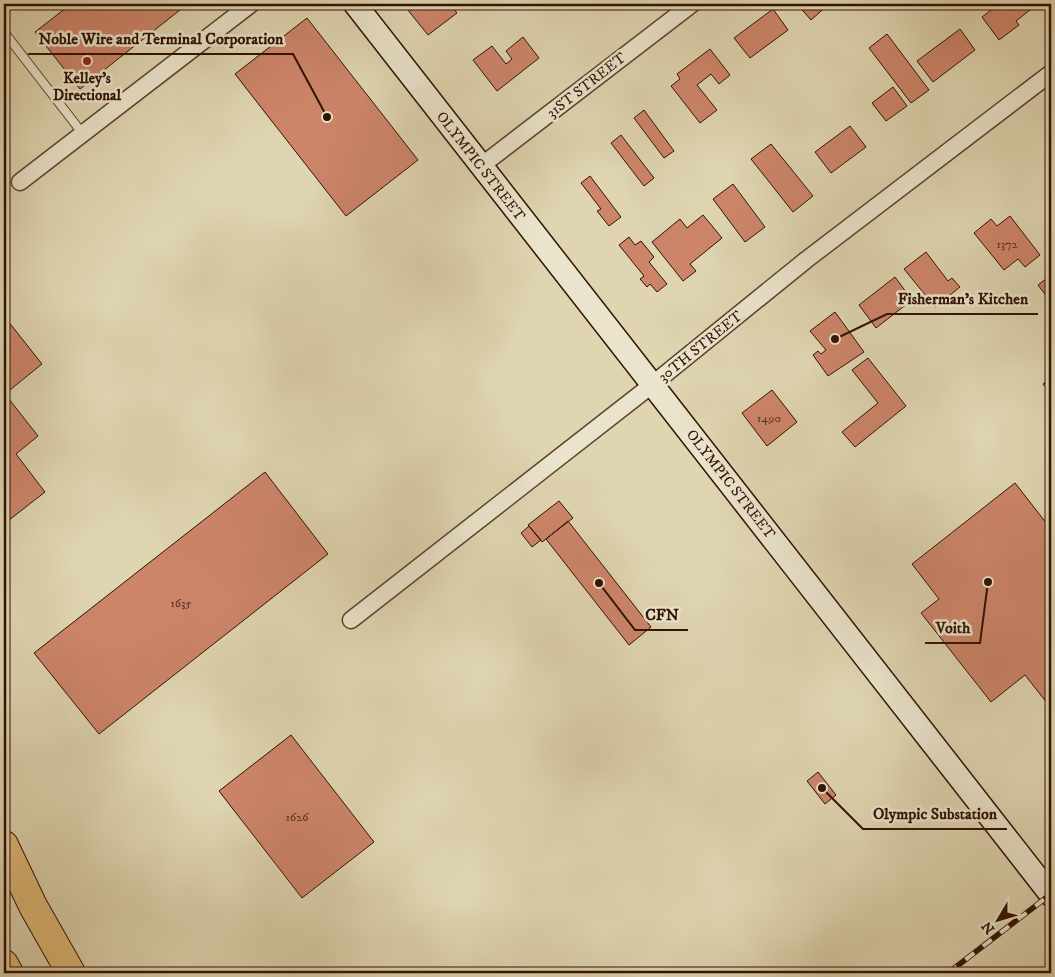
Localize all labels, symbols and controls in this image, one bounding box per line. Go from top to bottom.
callout: Noble Wire and Terminal Corporation [28,23,293,54]
text: Noble Wire and Terminal Corporation [39,29,284,49]
street label: 31ST STREET [543,48,630,122]
marker: Kelley's Directional [81,55,93,67]
place label: Kelley's Directional [53,69,121,105]
street label: OLYMPIC STREET [432,108,530,225]
house number: 1372 [996,237,1018,252]
callout: Fisherman’s Kitchen [887,283,1038,314]
text: Fisherman’s Kitchen [898,289,1029,309]
street label: 30TH STREET [654,306,747,386]
house number: 1490 [757,411,781,426]
street label: OLYMPIC STREET [682,426,780,543]
house number: 1635 [170,596,192,611]
callout: CFN [635,599,688,630]
text: CFN [645,605,679,625]
callout: Voith [925,612,980,643]
text: Voith [935,618,971,638]
callout: Olympic Substation [863,798,1007,829]
text: Olympic Substation [873,804,998,824]
house number: 1626 [286,810,309,825]
north arrow [972,894,1022,944]
text: N [978,917,999,937]

